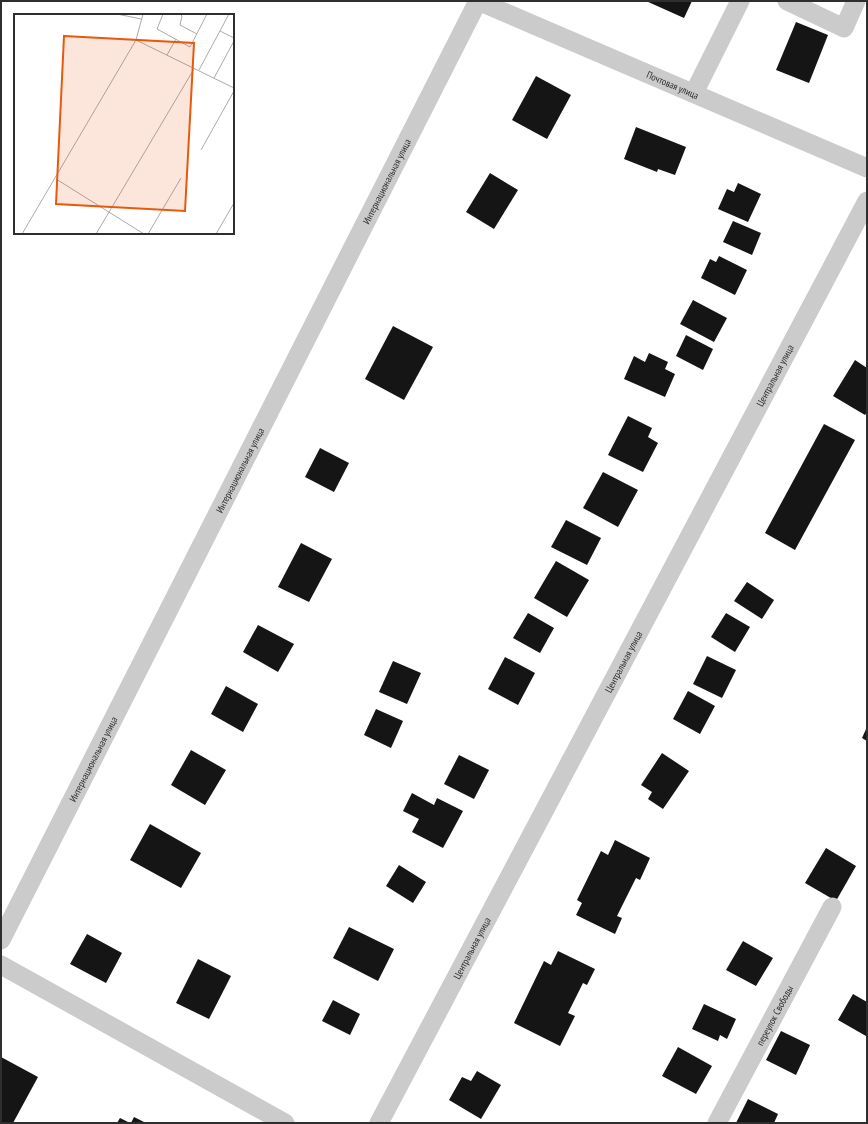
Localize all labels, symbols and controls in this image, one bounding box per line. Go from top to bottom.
inset map [14,14,234,234]
street label: Почтовая улица [645,68,701,102]
street label: Интернациональная улица [359,136,413,226]
street label: Центральная улица [753,342,796,408]
street label: Интернациональная улица [213,425,267,515]
street label: Центральная улица [602,629,645,695]
street label: Интернациональная улица [66,714,120,804]
street label: Центральная улица [450,915,493,981]
street label: переулок Свободы [753,983,796,1048]

